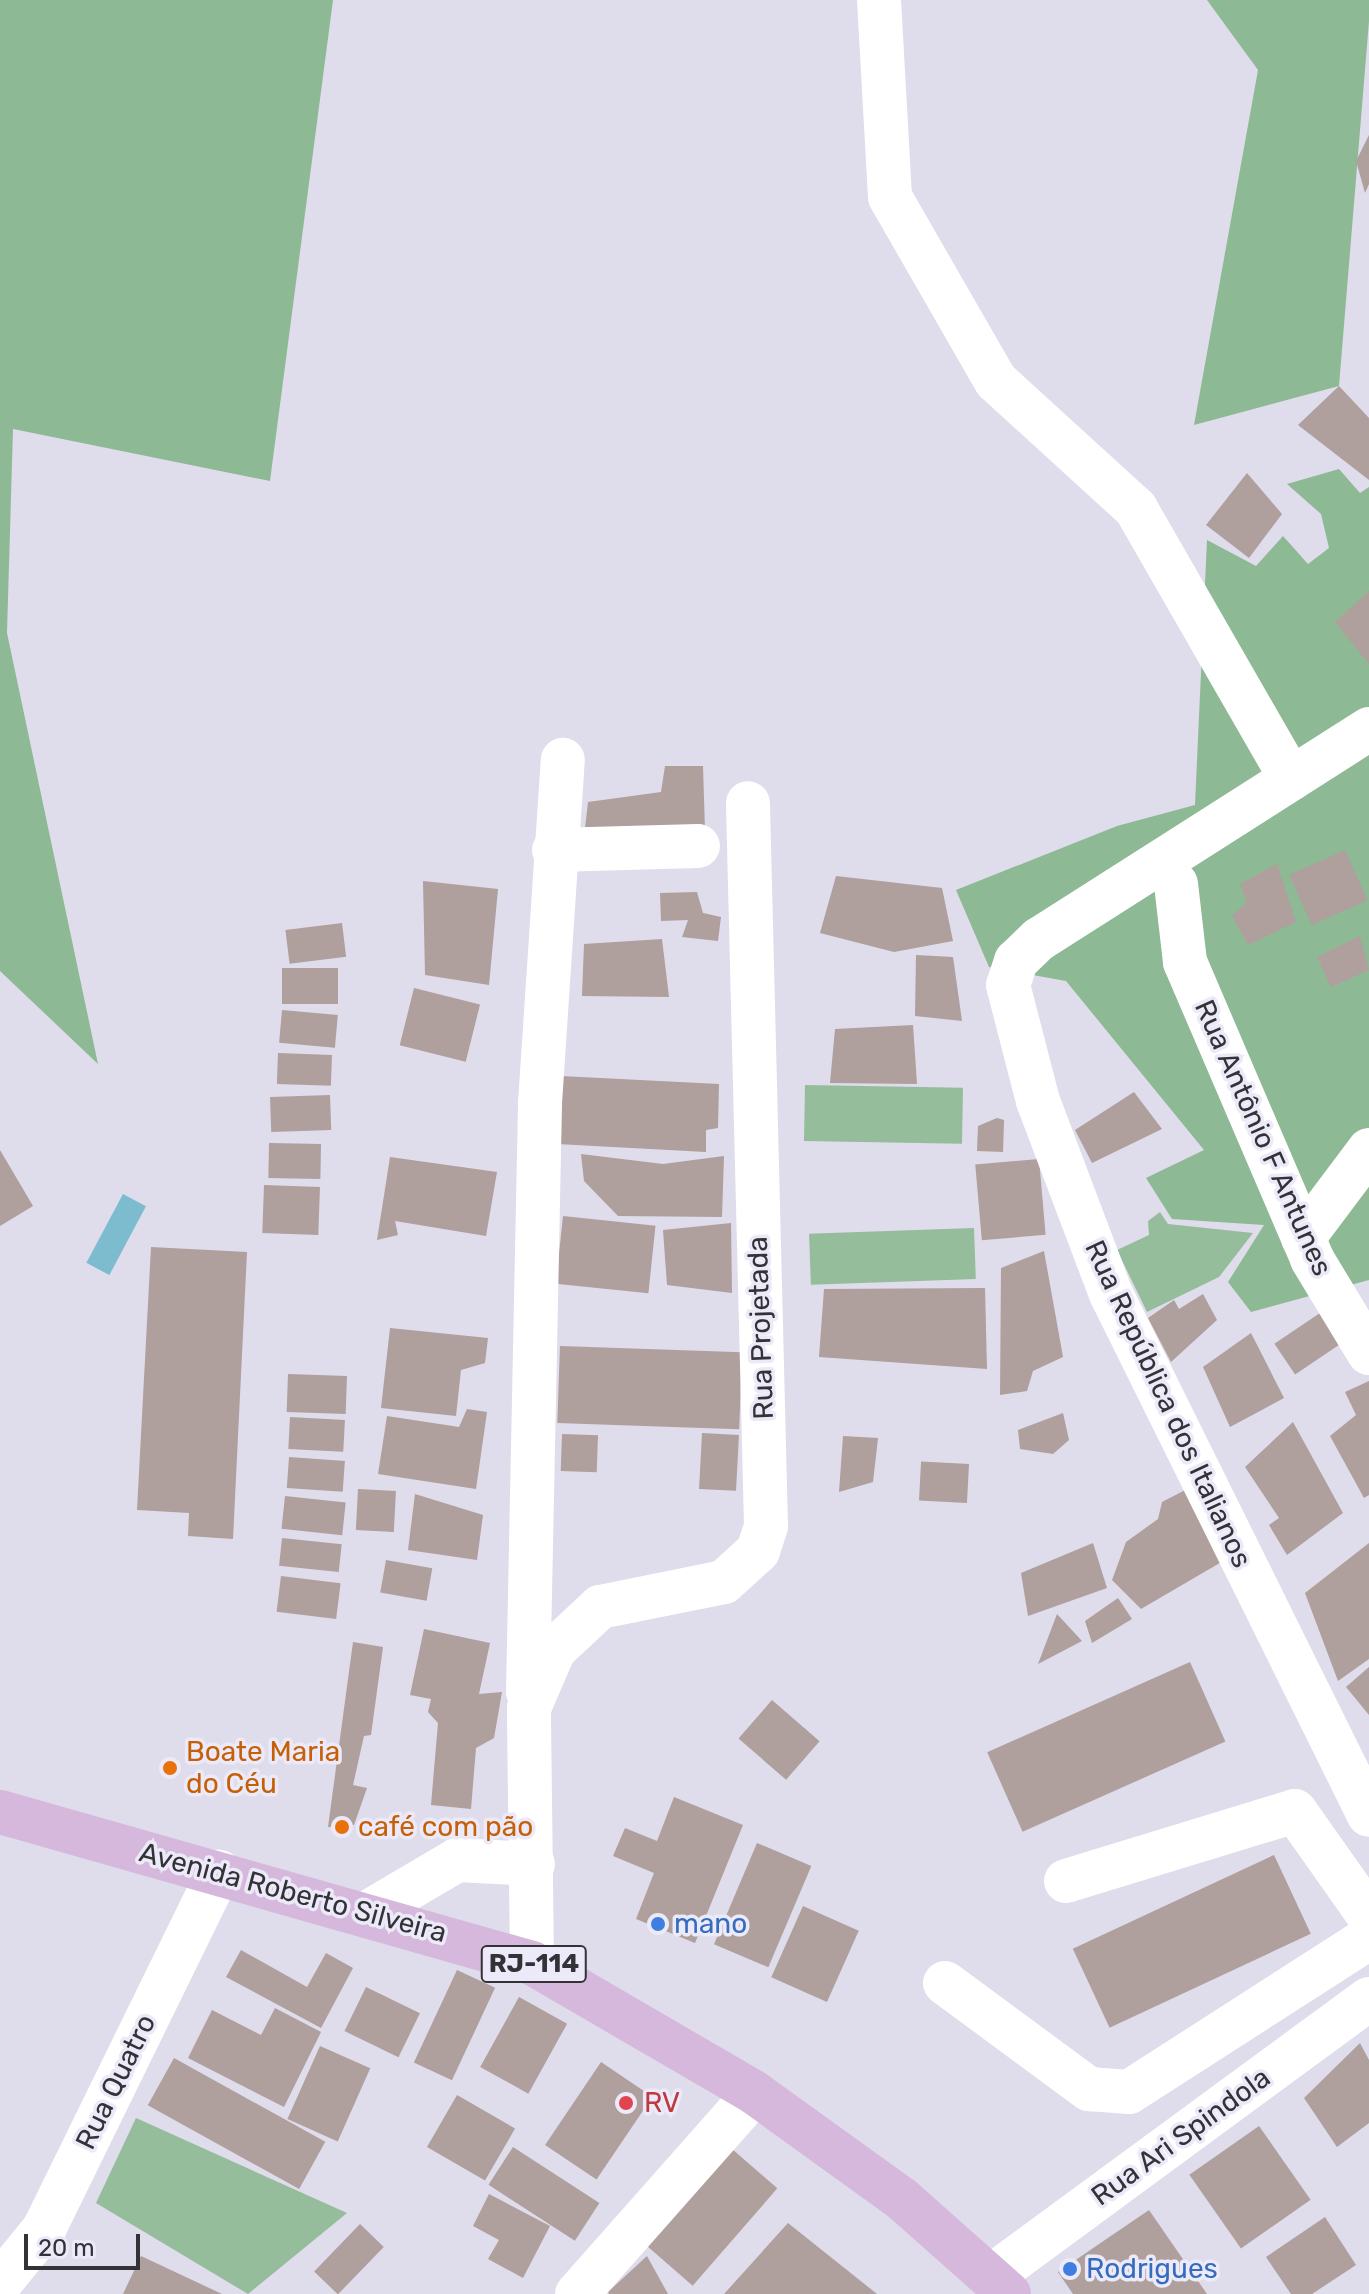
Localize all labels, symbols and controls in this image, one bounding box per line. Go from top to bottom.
street label: Rua Antônio F Antunes [1187,994,1339,1282]
street label: Rua República dos Italianos [1077,1235,1259,1573]
street label: Rua Projetada [741,1236,781,1420]
place label: Boate Maria do Céu [186,1735,340,1801]
marker: Boate Maria do Céu [161,1759,179,1777]
place label: café com pão [358,1810,533,1844]
marker: café com pão [333,1818,351,1836]
street label: Avenida Roberto Silveira [136,1836,450,1950]
place label: mano [674,1907,747,1941]
marker: mano [649,1915,667,1933]
road number: RJ-114 [480,1942,588,1986]
street label: Rua Quatro [69,2009,163,2155]
street label: Rua Ari Spindola [1085,2061,1277,2213]
place label: RV [644,2086,680,2120]
marker: RV [615,2092,637,2114]
scale bar [28,2218,144,2268]
text: 20 m [38,2234,95,2262]
place label: Rodrigues [1086,2252,1218,2286]
marker: Rodrigues [1061,2260,1079,2278]

